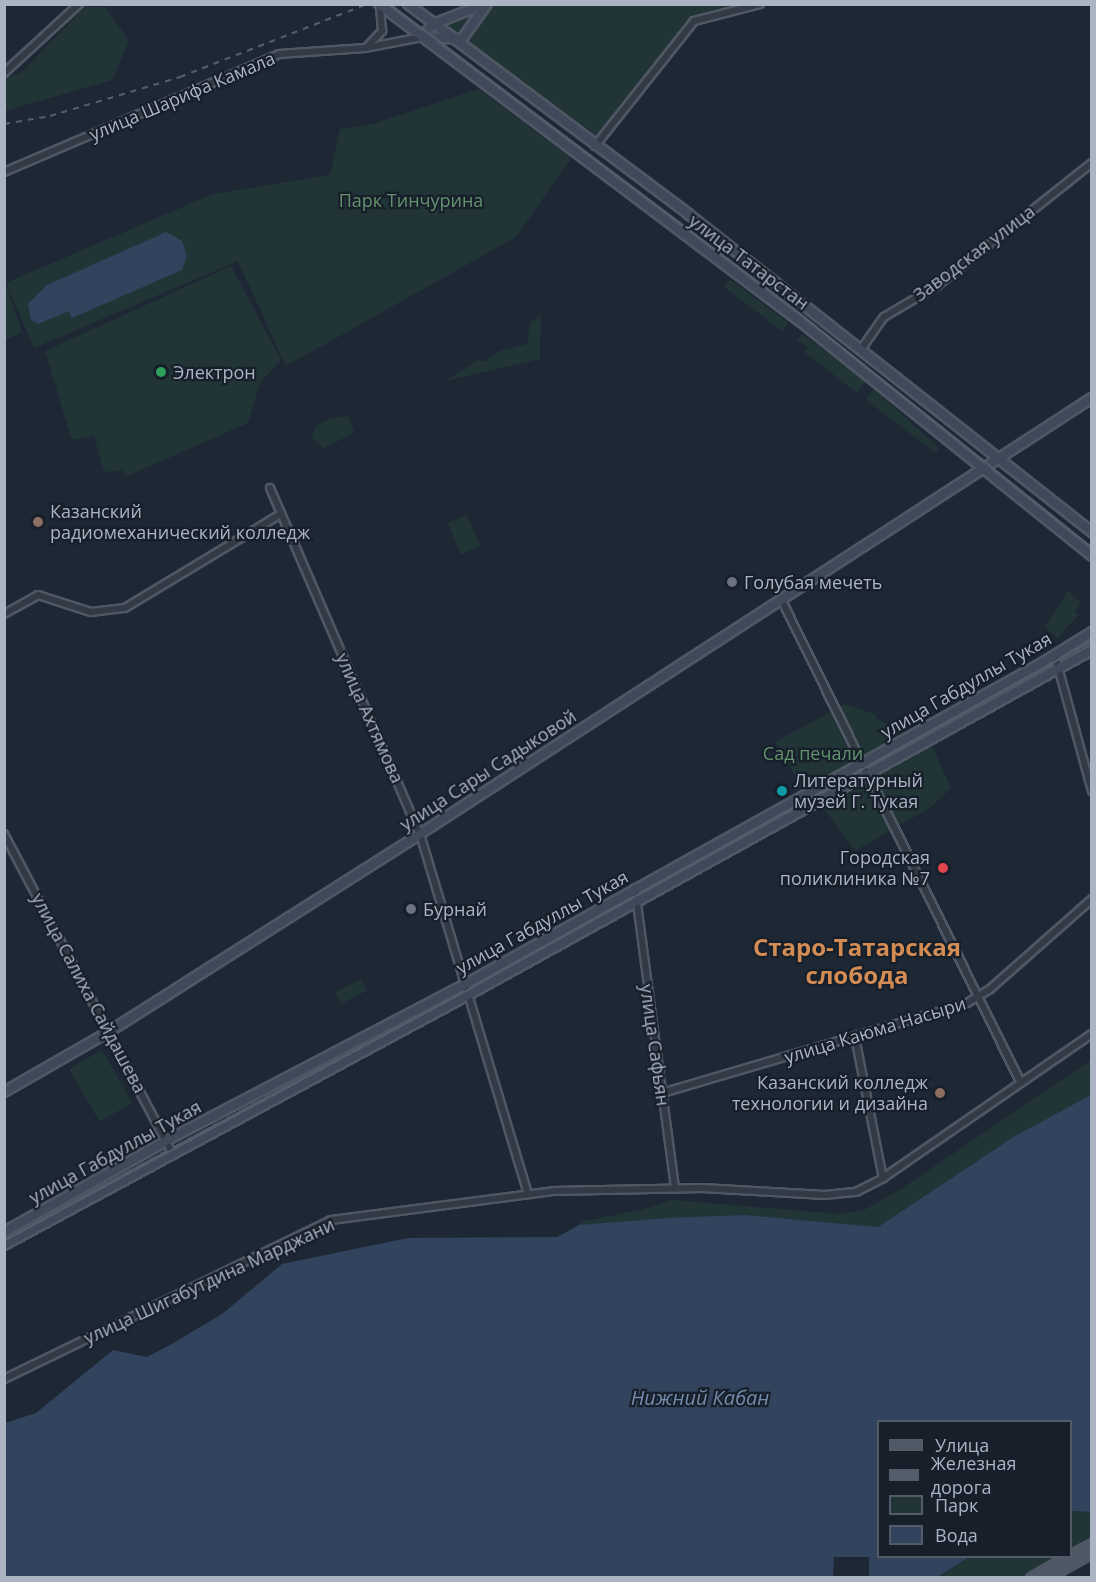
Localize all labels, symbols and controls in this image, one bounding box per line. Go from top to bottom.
street label: улица Шарифа Камала [86,47,278,145]
park label: Парк Тинчурина [339,189,483,211]
street label: Заводская улица [909,200,1039,306]
street label: улица Татарстан [685,210,813,314]
place label: Электрон [173,361,256,383]
marker: Электрон [154,365,168,379]
place label: Казанский радиомеханический колледж [50,501,310,544]
marker: Казанский радиомеханический колледж [31,515,45,529]
place label: Голубая мечеть [744,571,882,593]
marker: Голубая мечеть [725,575,739,589]
street label: улица Габдуллы Тукая [877,627,1055,743]
street label: улица Ахтямова [332,650,408,786]
street label: улица Сары Садыковой [396,705,580,835]
park label: Сад печали [763,742,863,764]
place label: Литературный музей Г. Тукая [794,770,923,812]
marker: Литературный музей Г. Тукая [775,784,789,798]
place label: Городская поликлиника №7 [780,847,930,890]
marker: Городская поликлиника №7 [934,859,952,877]
street label: улица Габдуллы Тукая [452,866,632,978]
street label: улица Салиха Сайдашева [27,889,151,1097]
place label: Бурнай [423,898,487,920]
marker: Бурнай [404,902,418,916]
district label: Старо-Татарская слобода [753,933,961,989]
street label: улица Сафьян [636,983,674,1107]
street label: улица Каюма Насыри [782,992,968,1068]
place label: Казанский колледж технологии и дизайна [732,1072,928,1114]
marker: Казанский колледж технологии и дизайна [933,1086,947,1100]
street label: улица Габдуллы Тукая [25,1096,205,1208]
street label: улица Шигабутдина Марджани [80,1213,338,1349]
water label: Нижний Кабан [631,1385,769,1409]
legend [877,1420,1072,1558]
text: Улица [935,1433,989,1457]
text: Железная дорога [931,1451,1016,1499]
text: Парк [935,1493,978,1517]
text: Вода [935,1523,978,1547]

